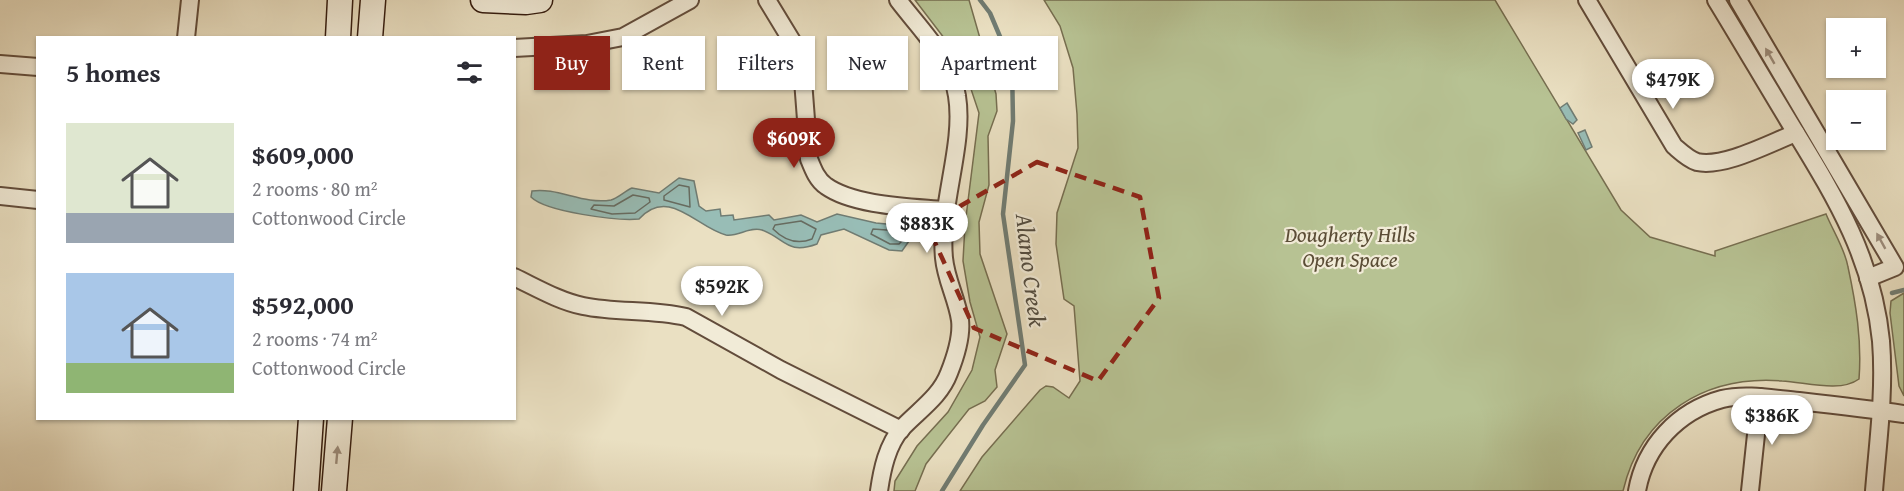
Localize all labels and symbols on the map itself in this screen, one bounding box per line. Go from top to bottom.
one-way arrow [1765,47,1775,64]
pin: $479K [1631,59,1715,110]
pin: $609K [752,118,836,169]
pin: $883K [885,203,969,254]
water label: Alamo Creek [1007,210,1055,329]
park label: Dougherty Hills Open Space [1284,218,1415,275]
one-way arrow [1876,232,1886,249]
pin: $592K [680,266,764,317]
pin: $386K [1730,395,1814,446]
one-way arrow [332,445,342,464]

